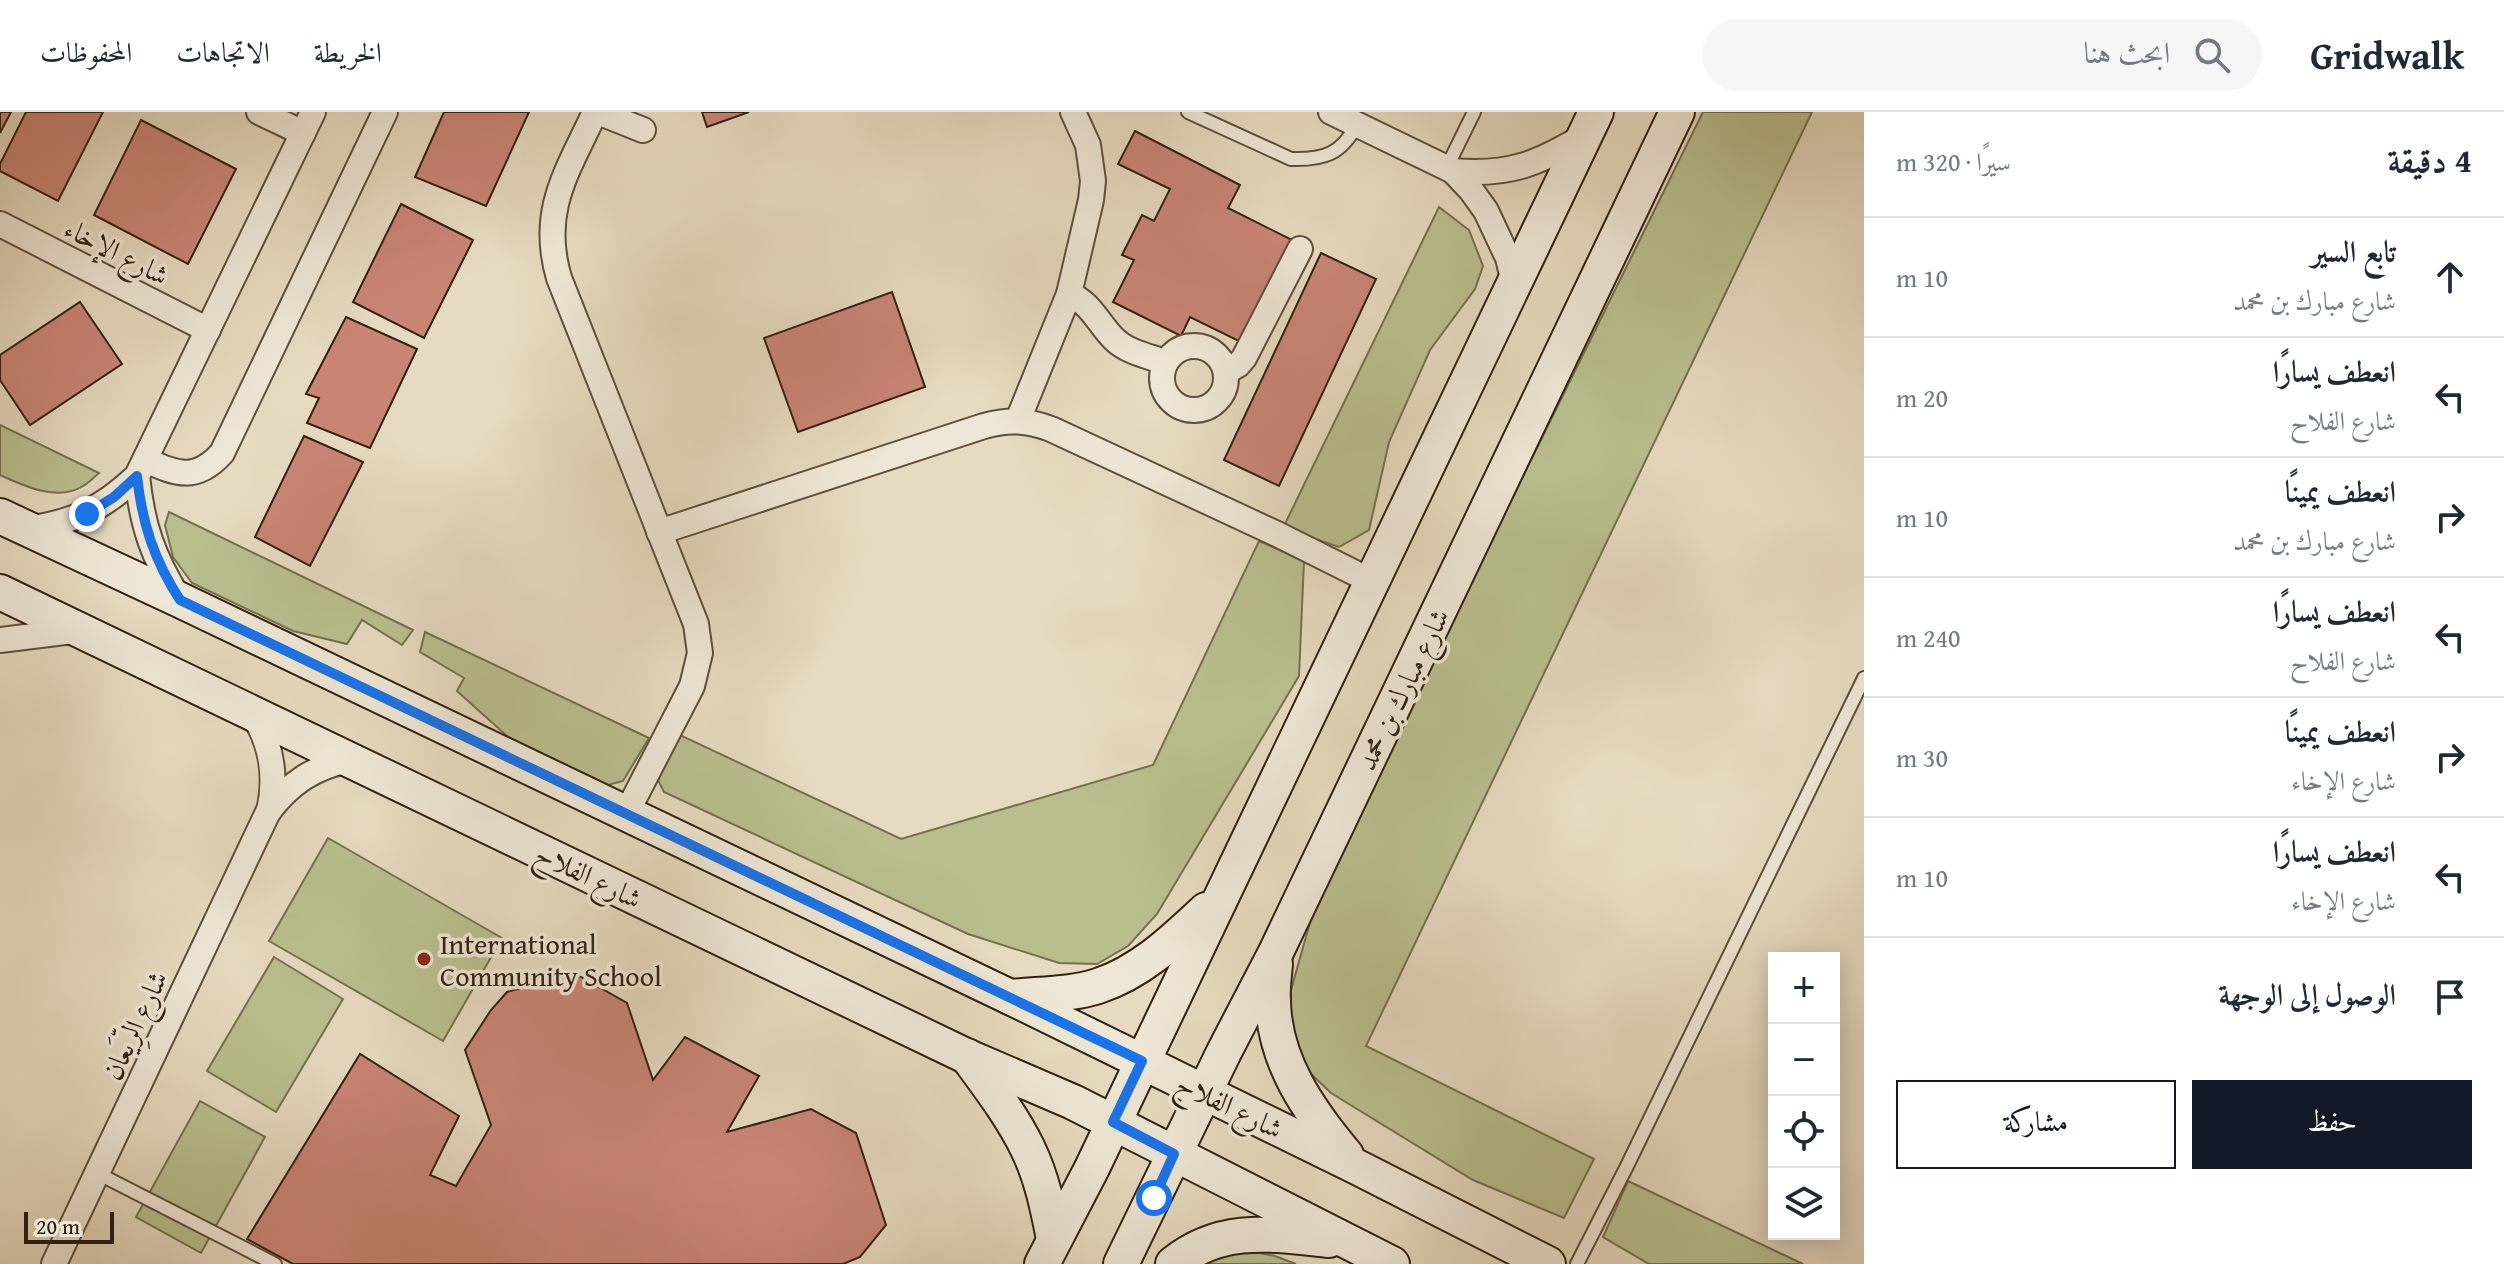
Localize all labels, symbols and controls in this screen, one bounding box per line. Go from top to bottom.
search box [1702,19,2262,91]
text: Gridwalk [2310,27,2464,83]
text: ابحث هنا [2084,30,2170,74]
text: المحفوظات [40,31,132,72]
text: الاتجاهات [176,31,270,72]
text: الخريطة [314,31,382,72]
icon: search [2190,33,2234,77]
text: 4 دقيقة [2388,135,2472,184]
text: سيرًا · 320 m [1896,142,2011,181]
street label: شارع الإخاء [56,207,177,298]
text: تابع السير [2311,229,2396,273]
icon: ahead [2428,255,2472,299]
text: 10 m [1896,258,1948,297]
text: شارع مبارك بن محمد [2233,281,2396,320]
text: انعطف يسارًا [2273,349,2396,393]
icon: left [2428,375,2472,419]
text: 20 m [1896,378,1948,417]
text: شارع الفلاح [2290,401,2396,440]
text: انعطف يمينًا [2285,469,2396,513]
icon: right [2428,495,2472,539]
route end [69,496,105,532]
text: 10 m [1896,498,1948,537]
text: شارع مبارك بن محمد [2233,521,2396,560]
text: انعطف يسارًا [2273,589,2396,633]
street label: شارع مبارك بن محمد [1345,601,1462,779]
icon: left [2428,615,2472,659]
text: 240 m [1896,618,1961,657]
text: شارع الفلاح [2290,641,2396,680]
text: انعطف يمينًا [2285,709,2396,753]
icon: right [2428,735,2472,779]
text: 30 m [1896,738,1948,777]
text: شارع الإخاء [2291,761,2396,800]
text: انعطف يسارًا [2273,829,2396,873]
street label: شارع الفلاح [526,832,649,924]
icon: left [2428,855,2472,899]
text: 10 m [1896,858,1948,897]
text: شارع الإخاء [2291,881,2396,920]
place label: International Community School [440,923,662,996]
marker: International Community School [415,950,433,968]
map controls [1768,952,1840,1240]
button: + [1768,952,1840,1024]
street label: شارع الرِّيَعان [91,964,181,1088]
text: الوصول إلى الوجهة [2218,972,2396,1016]
icon: arrive [2428,975,2472,1019]
button: − [1768,1024,1840,1096]
street label: شارع الفلاح [1167,1062,1290,1154]
button: مشاركة [1896,1080,2176,1169]
button: حفظ [2192,1080,2472,1169]
button: locate [1768,1096,1840,1168]
button: layers [1768,1168,1840,1240]
route start [1136,1180,1172,1216]
scale bar [24,1208,114,1244]
text: 20 m [36,1210,80,1242]

